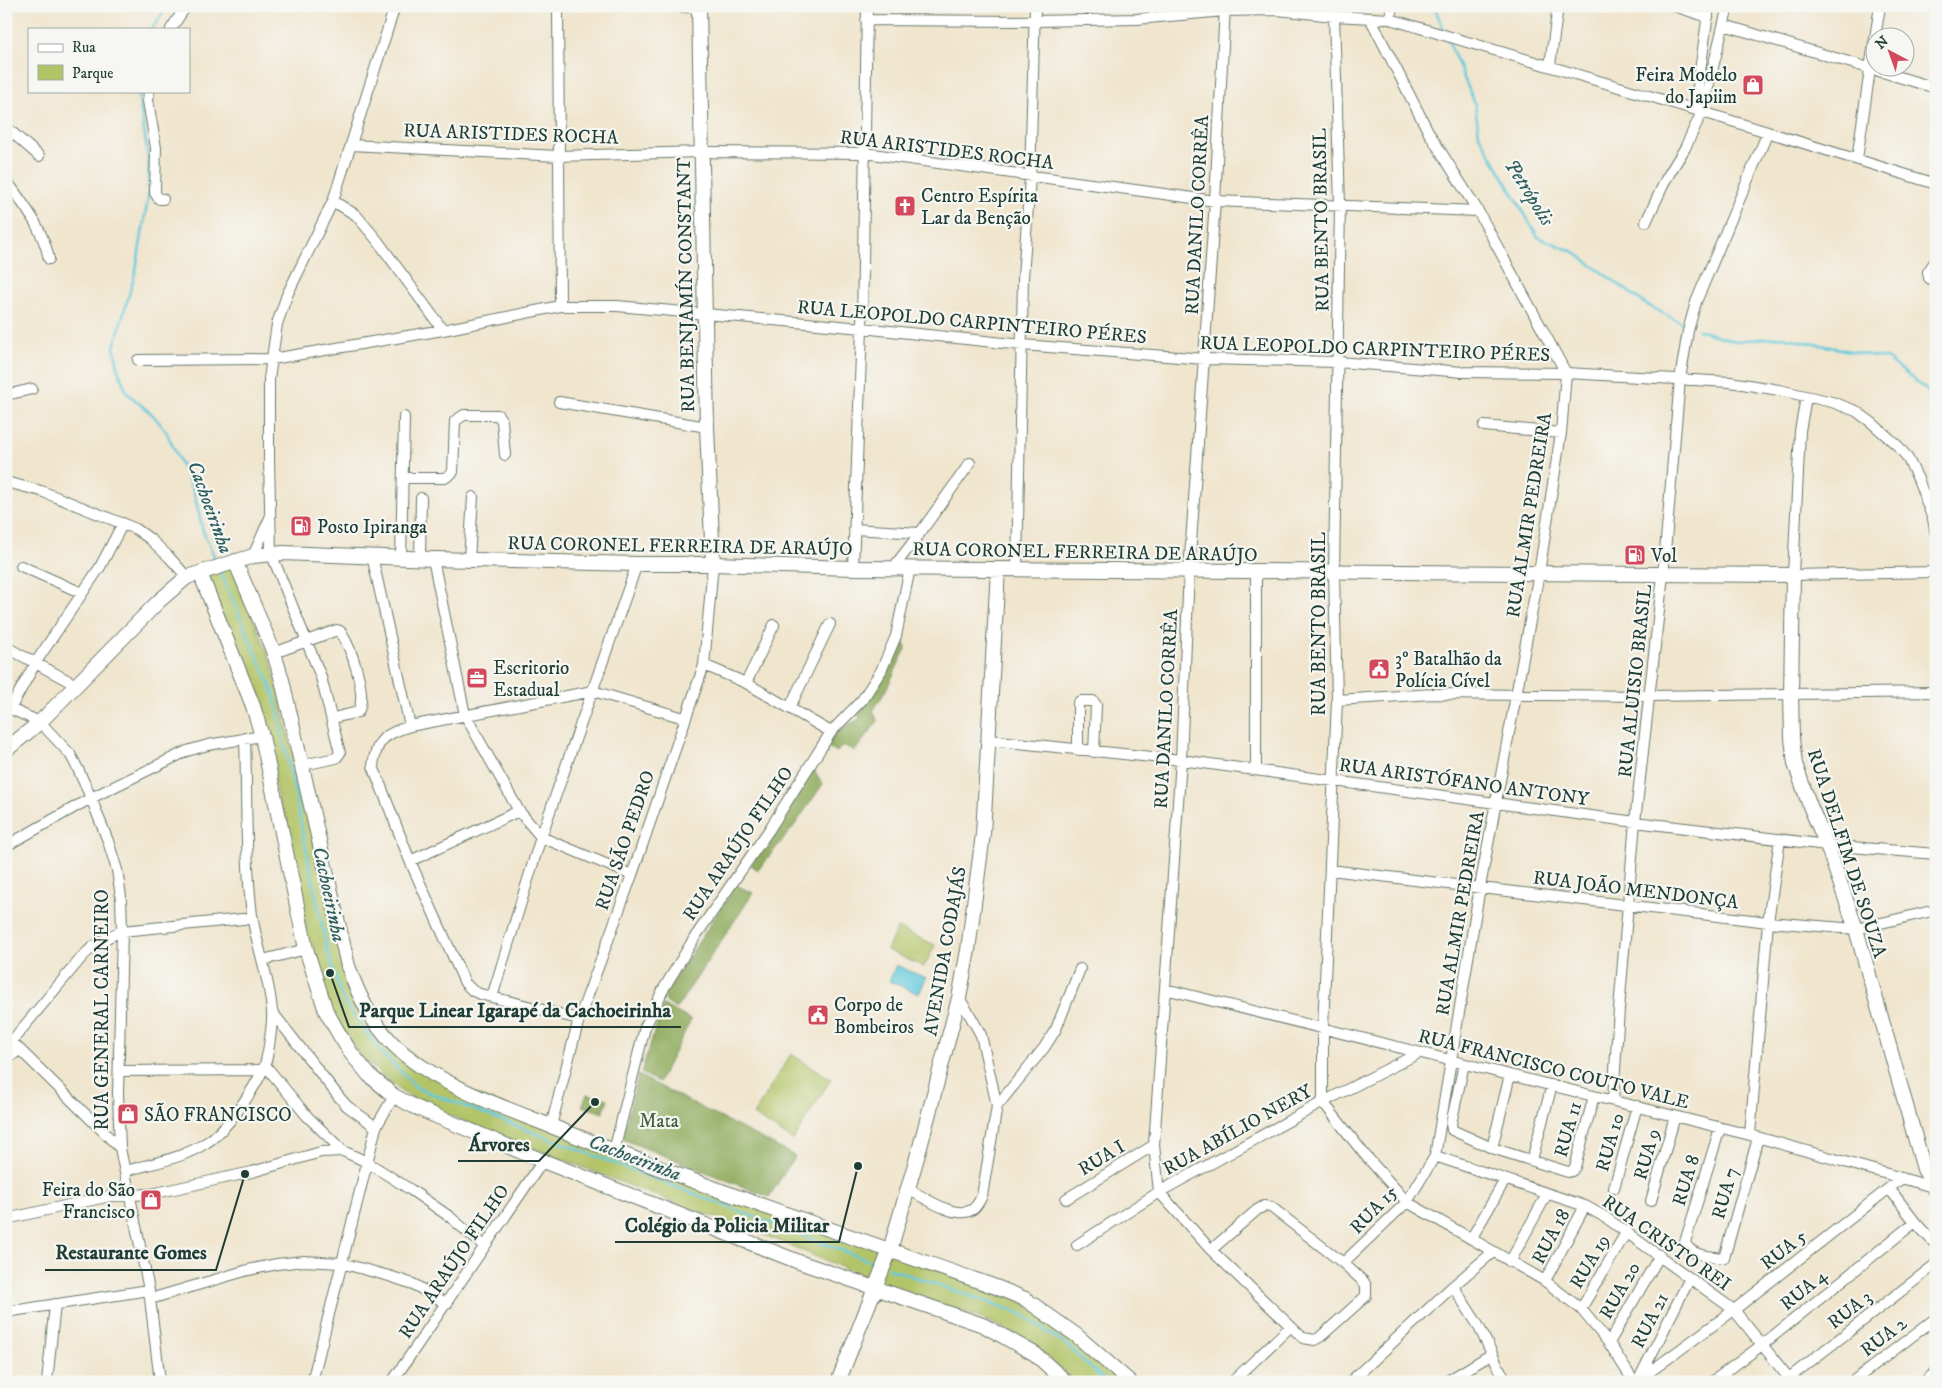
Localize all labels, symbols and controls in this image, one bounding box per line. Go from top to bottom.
legend [28,28,190,92]
north arrow [1864,28,1914,78]
text: N [1872,32,1893,54]
text: Rua [72,38,96,57]
text: Parque [72,64,113,83]
place label: Feira Modelo do Japiim [1635,64,1737,109]
shop icon: Feira Modelo do Japiim [1741,73,1765,97]
street label: RUA DANILO CORRÊA [1180,114,1214,316]
street label: RUA ARISTIDES ROCHA [403,119,620,150]
street label: RUA ARISTIDES ROCHA [838,126,1056,175]
street label: RUA BENTO BRASIL [1308,128,1335,312]
water label: Petrópolis [1498,155,1560,232]
street label: RUA BENJAMÍN CONSTANT [671,157,700,413]
place label: Centro Espírita Lar da Benção [921,185,1038,230]
church icon: Centro Espírita Lar da Benção [893,194,917,218]
street label: RUA LEOPOLDO CARPINTEIRO PÉRES [796,295,1148,349]
street label: RUA LEOPOLDO CARPINTEIRO PÉRES [1199,331,1551,367]
street label: RUA ALMIR PEDREIRA [1502,410,1557,620]
water label: Cachoeirinha [181,458,238,557]
fuel station icon: Posto Ipiranga [289,514,313,538]
place label: Posto Ipiranga [317,516,427,539]
street label: RUA CORONEL FERREIRA DE ARAÚJO [507,530,853,561]
street label: RUA BENTO BRASIL [1308,532,1331,716]
street label: RUA CORONEL FERREIRA DE ARAÚJO [912,536,1258,567]
fuel station icon: Vol [1623,543,1647,567]
place label: Vol [1650,545,1677,568]
street label: RUA ALUISIO BRASIL [1614,583,1657,779]
street label: RUA DANILO CORRÊA [1149,608,1183,810]
place label: 3º Batalhão da Polícia Cível [1395,648,1502,693]
place label: Escritorio Estadual [493,657,569,702]
public building icon: 3º Batalhão da Polícia Cível [1367,657,1391,681]
office icon: Escritorio Estadual [465,666,489,690]
street label: RUA DELFIM DE SOUZA [1802,746,1892,962]
street label: RUA ARISTÓFANO ANTONY [1337,752,1592,812]
street label: RUA ARAÚJO FILHO [676,761,798,925]
street label: RUA SÃO PEDRO [589,767,660,914]
street label: RUA ALMIR PEDREIRA [1431,808,1490,1017]
water label: Cachoeirinha [306,844,351,944]
street label: AVENIDA CODAJÁS [917,864,972,1038]
street label: RUA JOÃO MENDONÇA [1532,864,1741,915]
street label: RUA GENERAL CARNEIRO [91,889,114,1131]
callout: Parque Linear Igarapé da Cachoeirinha [349,992,681,1027]
place label: Corpo de Bombeiros [834,994,914,1039]
text: Parque Linear Igarapé da Cachoeirinha [359,999,671,1024]
public building icon: Corpo de Bombeiros [806,1003,830,1027]
street label: RUA FRANCISCO COUTO VALE [1416,1025,1691,1114]
street label: RUA ABÍLIO NERY [1158,1078,1317,1181]
street label: RUA 11 [1550,1099,1587,1160]
shop icon: SÃO FRANCISCO [116,1102,140,1126]
place label: SÃO FRANCISCO [144,1102,292,1127]
park label: Mata [639,1110,679,1133]
street label: RUA 10 [1591,1110,1630,1174]
callout: Árvores [458,1126,539,1161]
street label: RUA 9 [1629,1126,1666,1183]
water label: Cachoeirinha [585,1129,684,1187]
text: Árvores [467,1132,530,1158]
street label: RUA I [1074,1135,1130,1181]
street label: RUA 8 [1668,1152,1705,1209]
street label: RUA 7 [1707,1165,1744,1222]
place label: Feira do São Francisco [42,1179,135,1224]
street label: RUA ARAÚJO FILHO [392,1179,514,1343]
street label: RUA 15 [1345,1180,1403,1239]
shop icon: Feira do São Francisco [139,1188,163,1212]
street label: RUA CRISTO REI [1597,1190,1735,1296]
street label: RUA 18 [1527,1205,1575,1268]
callout: Colégio da Policia Militar [615,1207,839,1242]
text: Colégio da Policia Militar [625,1214,830,1239]
street label: RUA 5 [1756,1225,1812,1275]
street label: RUA 19 [1565,1231,1615,1293]
callout: Restaurante Gomes [45,1235,216,1270]
text: Restaurante Gomes [55,1241,207,1266]
street label: RUA 20 [1595,1258,1646,1323]
street label: RUA 4 [1776,1264,1833,1316]
street label: RUA 3 [1823,1286,1877,1335]
street label: RUA 21 [1627,1289,1674,1352]
street label: RUA 2 [1856,1312,1912,1362]

